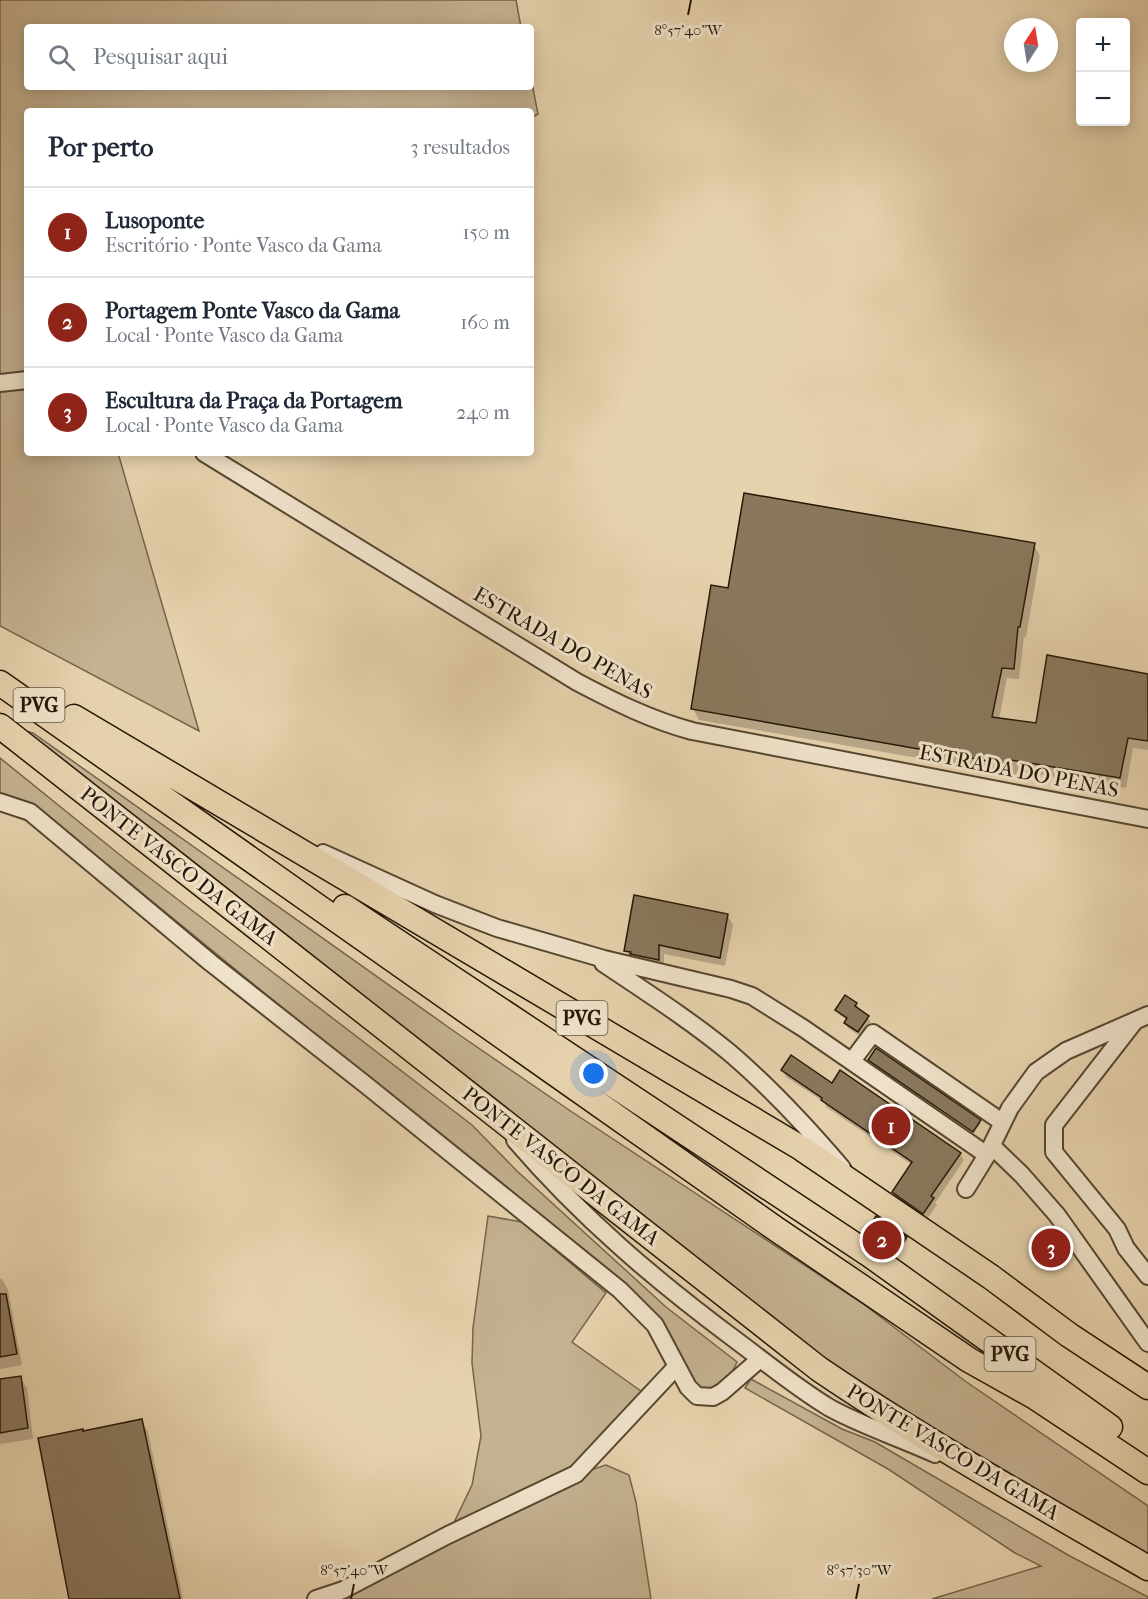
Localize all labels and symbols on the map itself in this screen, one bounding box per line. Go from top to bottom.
north arrow [1004,18,1058,72]
text: 8°57'40"W [654,21,723,39]
street label: ESTRADA DO PENAS [469,582,657,704]
road number: PVG [14,688,64,722]
street label: ESTRADA DO PENAS [917,740,1121,802]
street label: PONTE VASCO DA GAMA [76,782,283,951]
road number: PVG [556,1001,608,1035]
your location [579,1059,608,1088]
street label: PONTE VASCO DA GAMA [458,1082,665,1251]
pin: 1 [872,1104,910,1148]
pin: 2 [862,1218,902,1262]
pin: 3 [1032,1226,1070,1270]
road number: PVG [984,1337,1036,1371]
street label: PONTE VASCO DA GAMA [842,1379,1064,1525]
text: 8°57'40"W [320,1561,389,1579]
text: 8°57'30"W [827,1561,893,1579]

